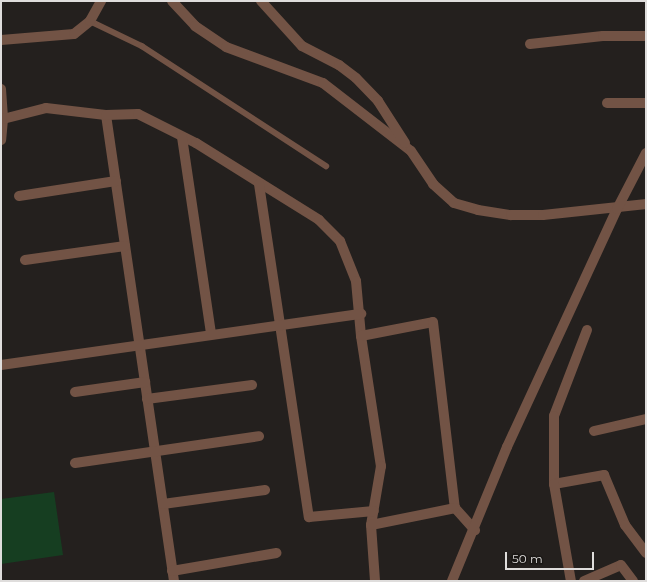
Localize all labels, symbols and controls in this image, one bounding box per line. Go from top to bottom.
scale bar [507,544,596,570]
text: 50 m [512,551,543,566]

